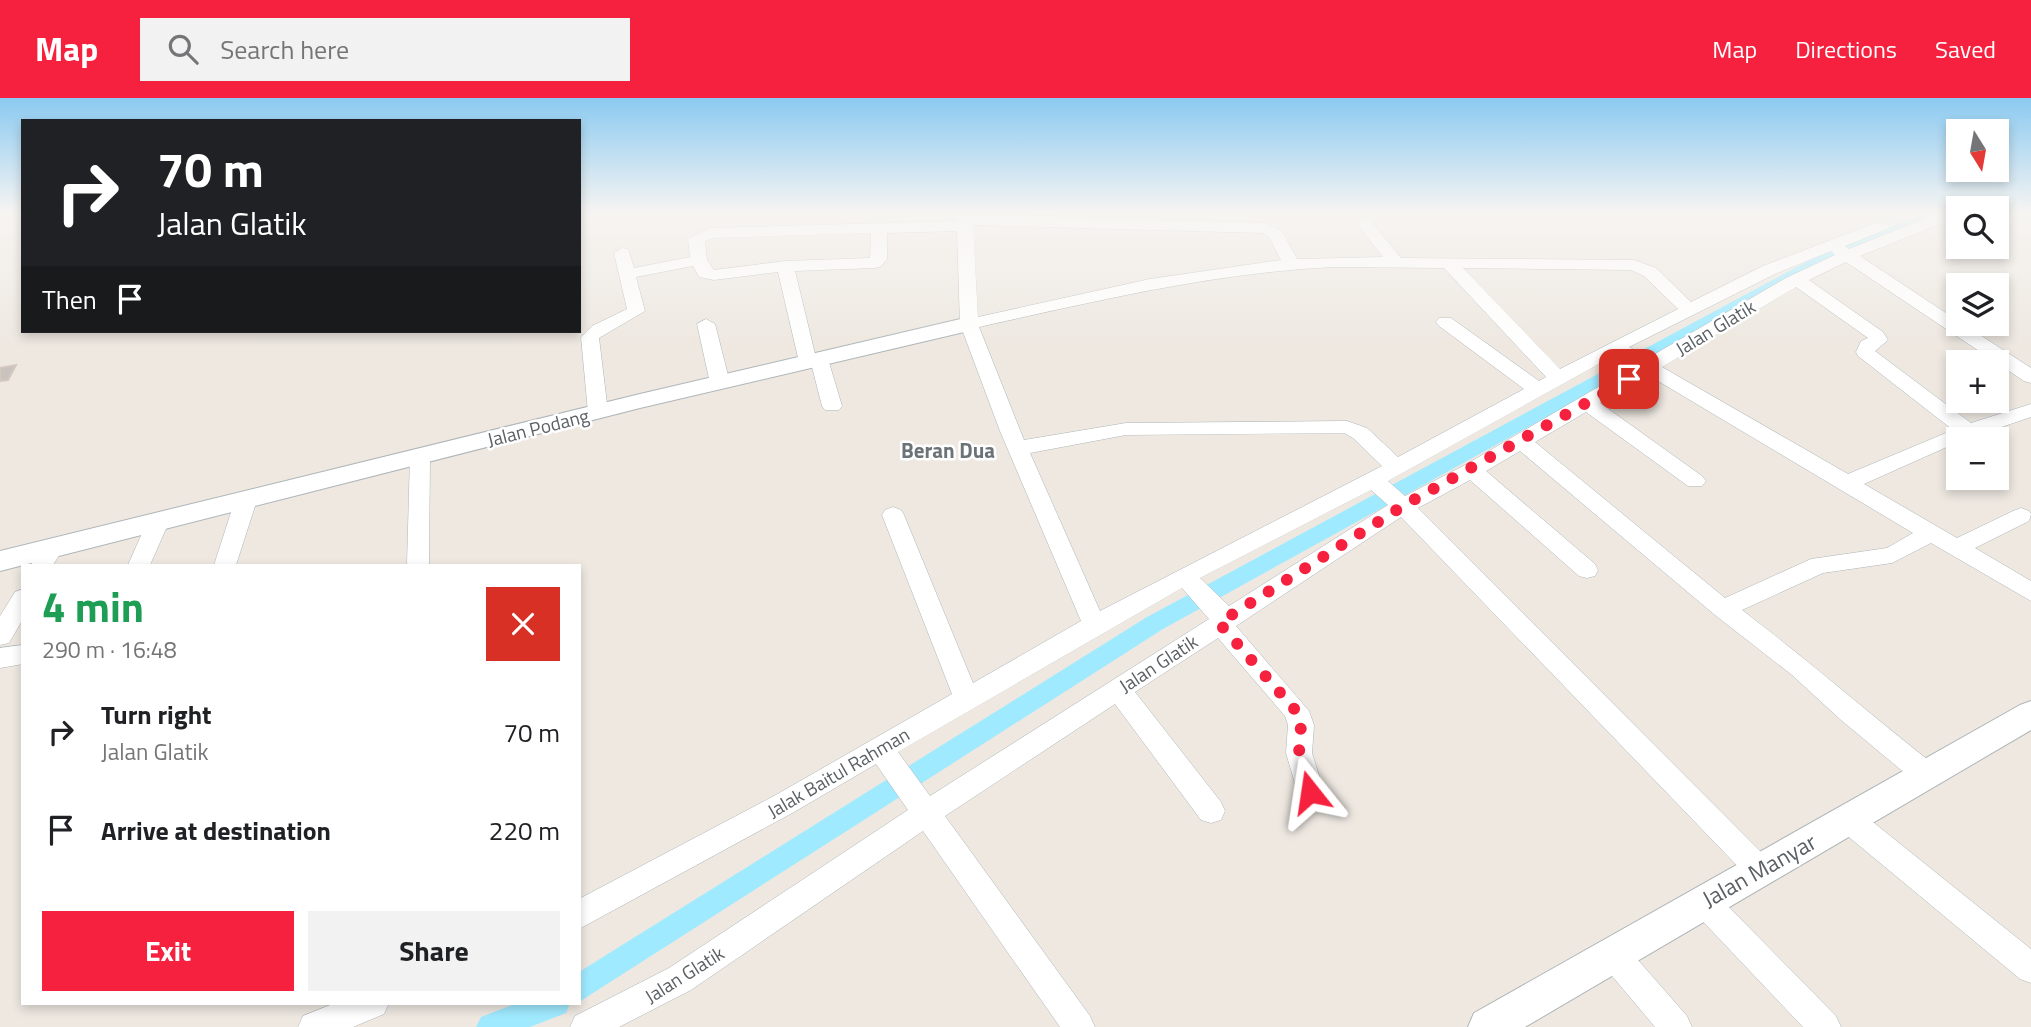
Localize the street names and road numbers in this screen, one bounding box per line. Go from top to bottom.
street label: Jalan Glatik [1669,292,1761,362]
street label: Jalan Podang [484,400,592,454]
street label: Jalan Glatik [1113,627,1203,699]
street label: Jalak Baitul Rahman [761,719,915,825]
street label: Jalan Manyar [1695,824,1823,916]
street label: Jalan Glatik [639,938,729,1010]

